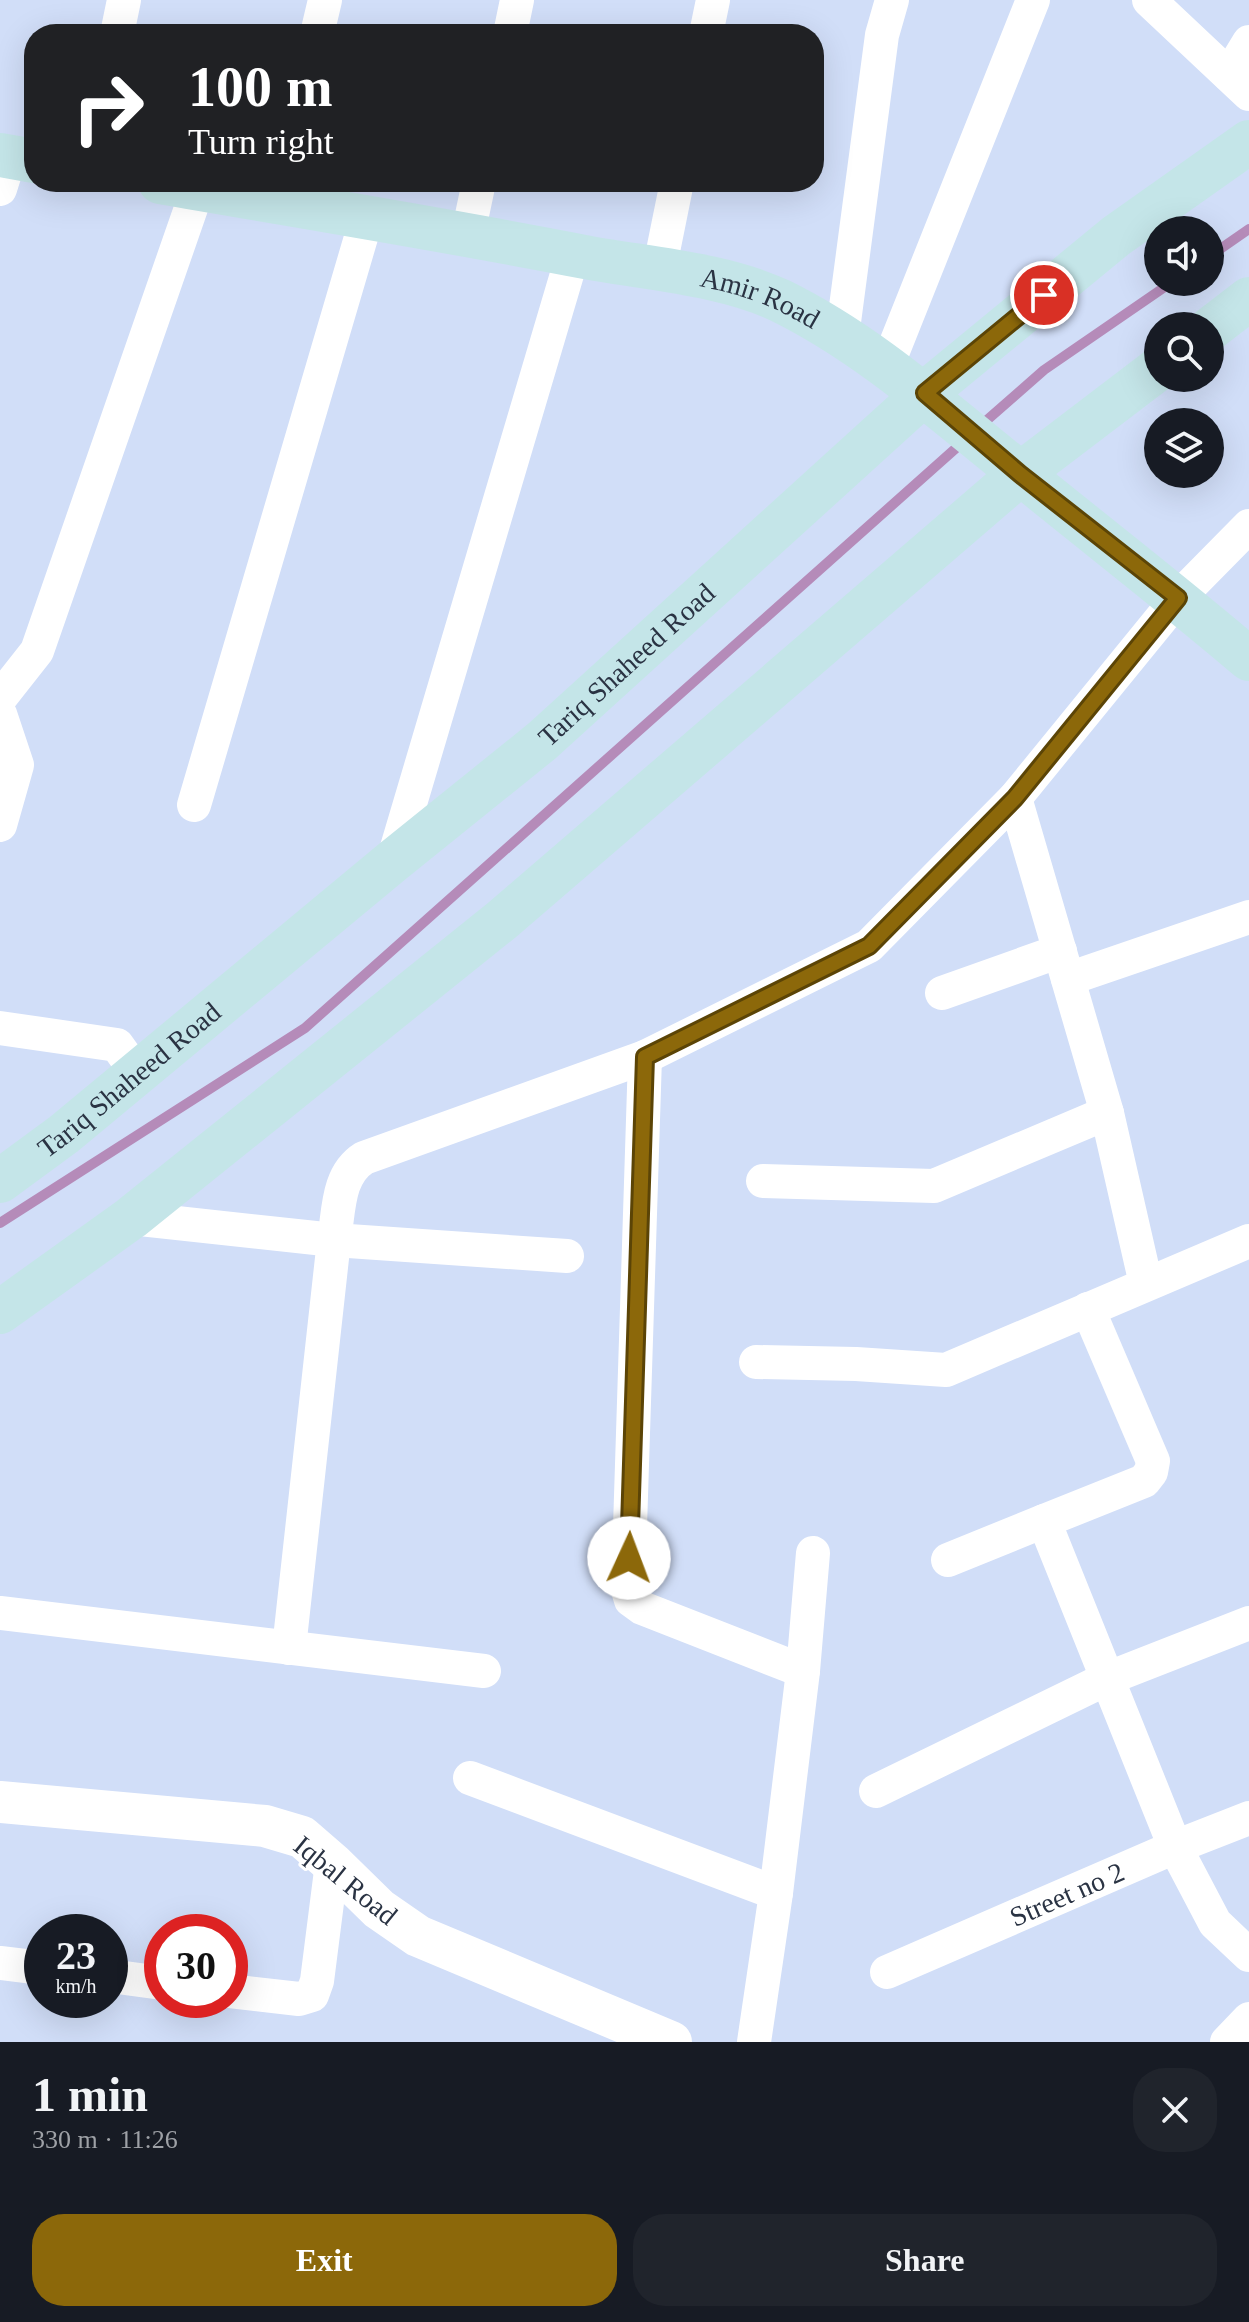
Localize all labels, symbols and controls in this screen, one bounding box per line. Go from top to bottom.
icon: right [56,56,160,160]
text: 100 m [188,56,333,118]
text: Turn right [188,122,334,162]
map controls [1144,216,1224,488]
button: sound [1144,216,1224,296]
street label: Amir Road [698,261,825,335]
pin [1010,261,1078,329]
icon: arrive [1022,273,1066,317]
button: search [1144,312,1224,392]
button: layers [1144,408,1224,488]
street label: Tariq Shaheed Road [532,577,721,753]
street label: Tariq Shaheed Road [32,996,227,1164]
position arrow [587,1516,671,1600]
street label: Iqbal Road [288,1829,403,1931]
street label: Street no 2 [1005,1856,1129,1933]
speed limit sign: 30 [144,1914,248,2018]
text: 23 [56,1933,96,1978]
text: km/h [55,1975,97,1997]
text: 1 min [32,2068,148,2121]
button: close [1133,2068,1217,2152]
text: 330 m · 11:26 [32,2125,178,2154]
button: Exit [32,2214,617,2306]
button: Share [633,2214,1217,2306]

